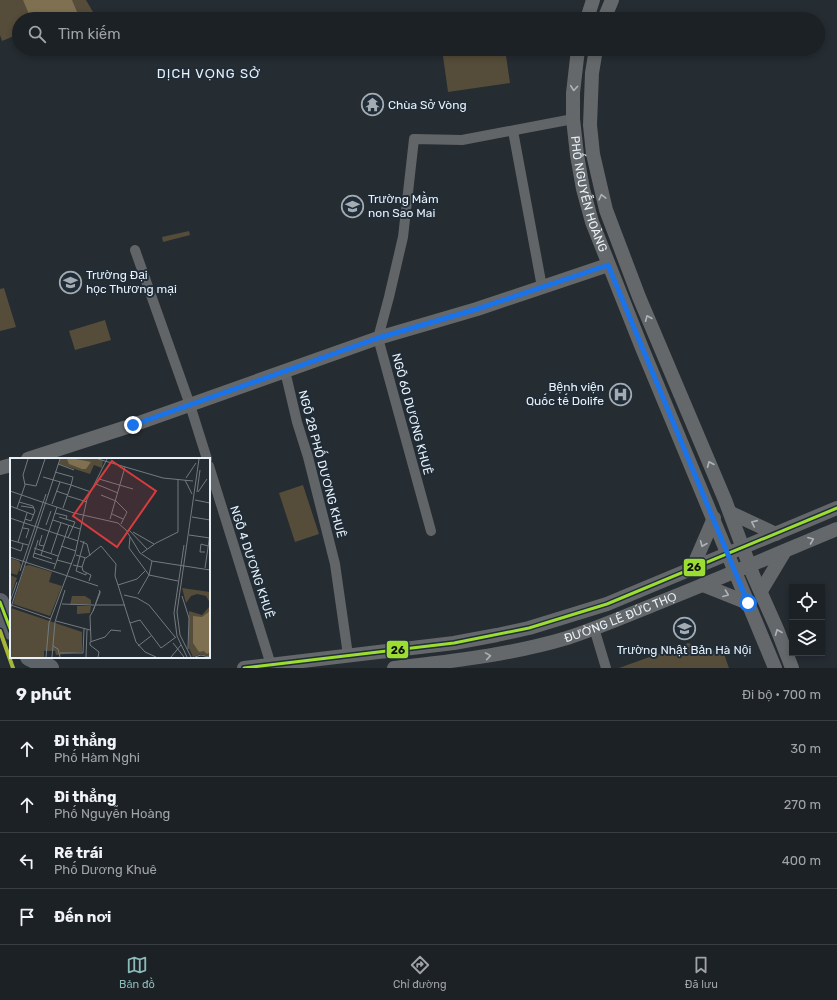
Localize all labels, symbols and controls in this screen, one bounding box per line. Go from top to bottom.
search box [12,12,825,56]
icon: search [26,23,48,45]
text: Tìm kiếm [58,25,121,43]
district label: DỊCH VỌNG SỞ [157,66,261,81]
one-way arrow [569,85,578,91]
temple icon: Chùa Sở Vòng [360,92,386,118]
place label: Chùa Sở Vòng [388,98,467,112]
street label: PHỐ NGUYỄN HOÀNG [568,135,610,254]
place label: Trường Mầm non Sao Mai [368,191,439,220]
school or university icon: Trường Mầm non Sao Mai [339,193,365,219]
one-way arrow [599,194,607,200]
place label: Trường Đại học Thương mại [86,268,177,296]
school or university icon: Trường Đại học Thương mại [58,269,84,295]
one-way arrow [645,315,653,323]
street label: NGÕ 60 DƯƠNG KHUÊ [389,352,435,476]
place label: Bệnh viện Quốc tế Dolife [526,380,604,408]
hospital icon: Bệnh viện Quốc tế Dolife [607,381,633,407]
street label: NGÕ 28 PHỐ DƯƠNG KHUÊ [296,388,351,539]
route end [124,416,142,434]
inset map [10,458,210,658]
one-way arrow [707,460,715,468]
street label: NGÕ 4 DƯƠNG KHUÊ [227,504,277,620]
one-way arrow [750,520,758,528]
one-way arrow [806,537,814,545]
one-way arrow [700,539,708,547]
line badge: 26 [683,558,706,577]
text: 26 [687,561,701,574]
map controls [789,584,825,656]
button: locate [789,584,825,620]
street label: ĐƯỜNG LÊ ĐỨC THỌ [562,589,679,645]
one-way arrow [721,589,729,597]
route start [739,594,757,612]
school or university icon: Trường Nhật Bản Hà Nội [671,616,697,642]
button: layers [789,620,825,656]
one-way arrow [775,628,783,636]
line badge: 26 [386,640,409,659]
place label: Trường Nhật Bản Hà Nội [617,643,751,657]
text: 26 [391,644,405,657]
one-way arrow [485,652,491,661]
text: 9 phút [16,684,71,704]
text: Đi bộ · 700 m [742,687,821,702]
text: Đi thẳng [54,732,116,750]
icon: ahead [16,738,38,760]
text: 30 m [790,741,821,756]
text: Phố Hàm Nghi [54,750,140,765]
text: Đi thẳng [54,788,116,806]
icon: ahead [16,794,38,816]
text: 270 m [784,797,821,812]
text: Phố Nguyễn Hoàng [54,806,170,821]
text: Rẽ trái [54,844,103,862]
icon: left [16,850,38,872]
text: 400 m [782,853,821,868]
text: Phố Dương Khuê [54,862,157,877]
icon: arrive [16,906,38,928]
text: Đến nơi [54,908,111,926]
tab: Bản đồ [119,954,155,991]
tab: Chỉ đường [393,954,447,991]
tab: Đã lưu [685,954,718,991]

